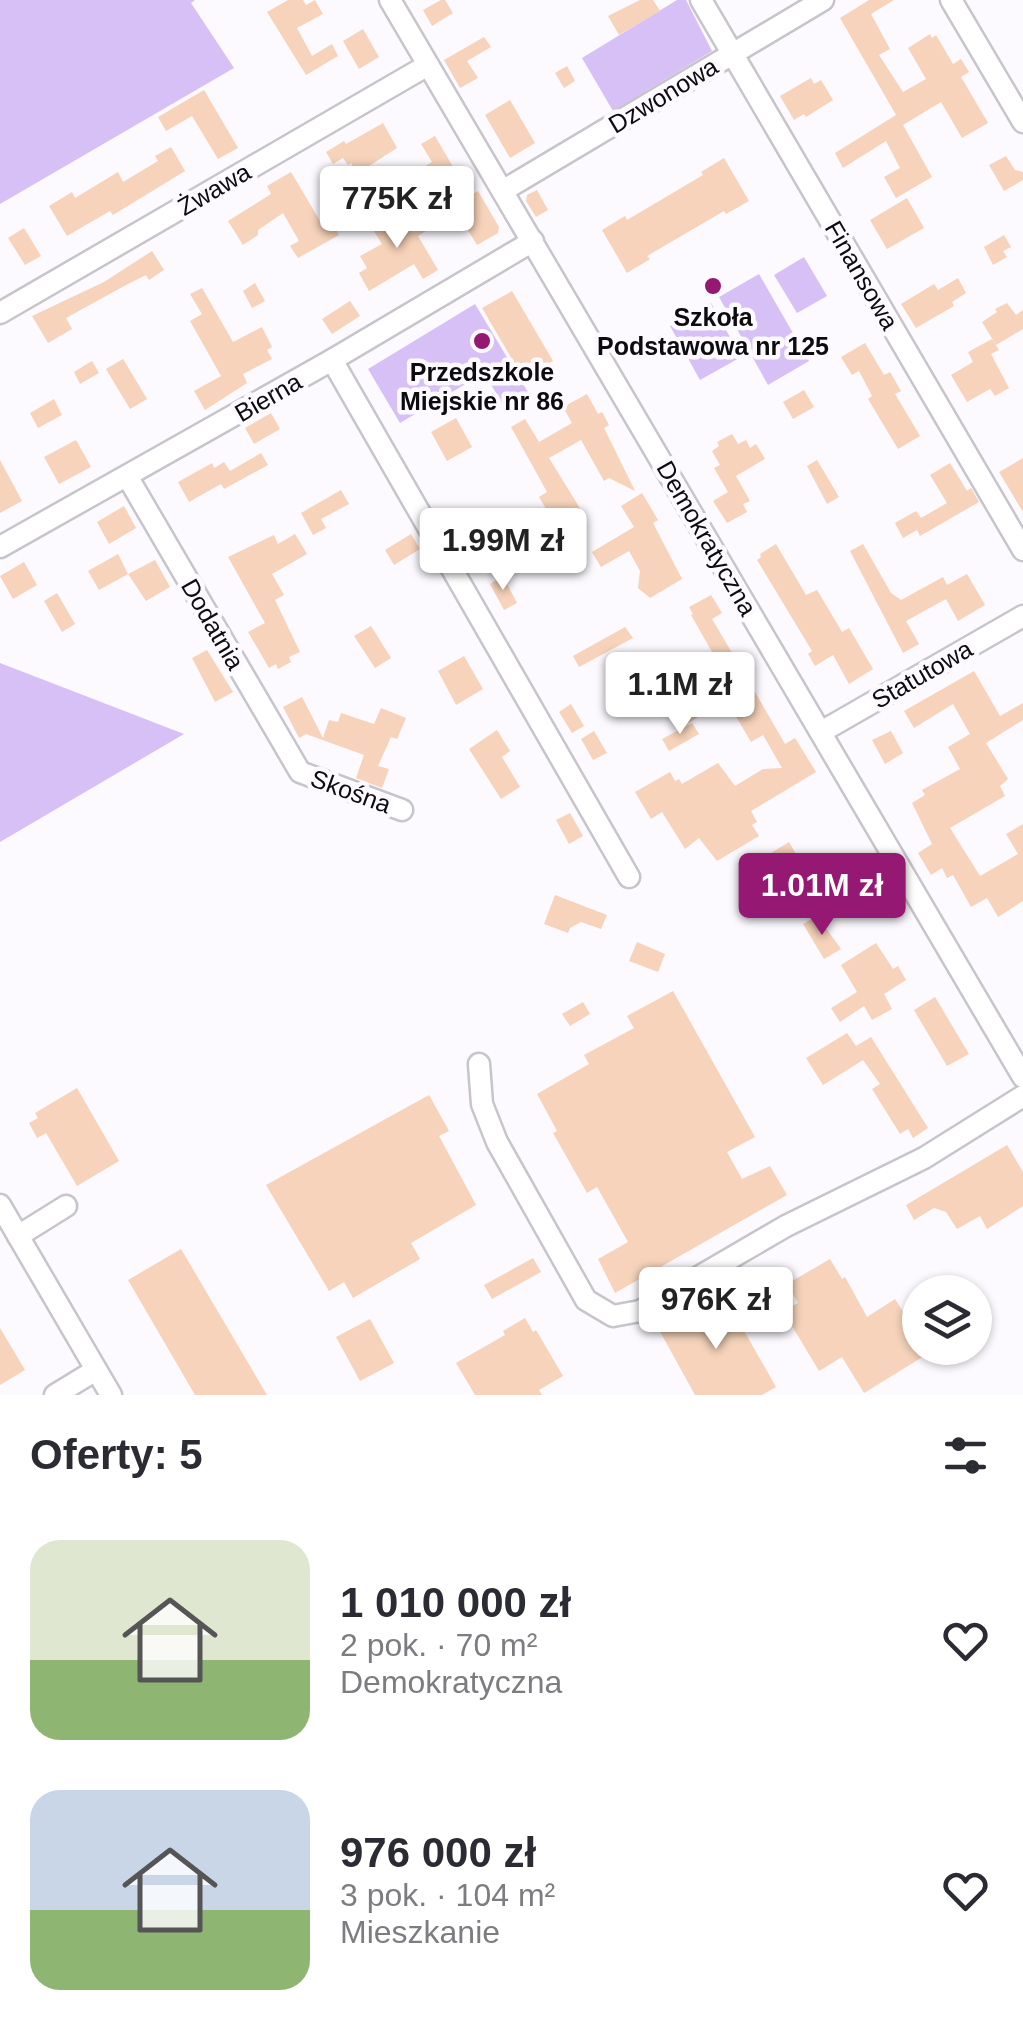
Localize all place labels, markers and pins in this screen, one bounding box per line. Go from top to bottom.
pin: 775K zł [305,166,489,251]
marker: Szkoła Podstawowa nr 125 [702,275,724,297]
place label: Szkoła Podstawowa nr 125 [597,303,829,360]
marker: Przedszkole Miejskie nr 86 [471,330,493,352]
place label: Przedszkole Miejskie nr 86 [400,358,564,415]
pin: 1.99M zł [400,508,606,593]
pin: 1.1M zł [588,652,772,737]
pin: 1.01M zł [719,853,925,938]
pin: 976K zł [624,1267,808,1352]

